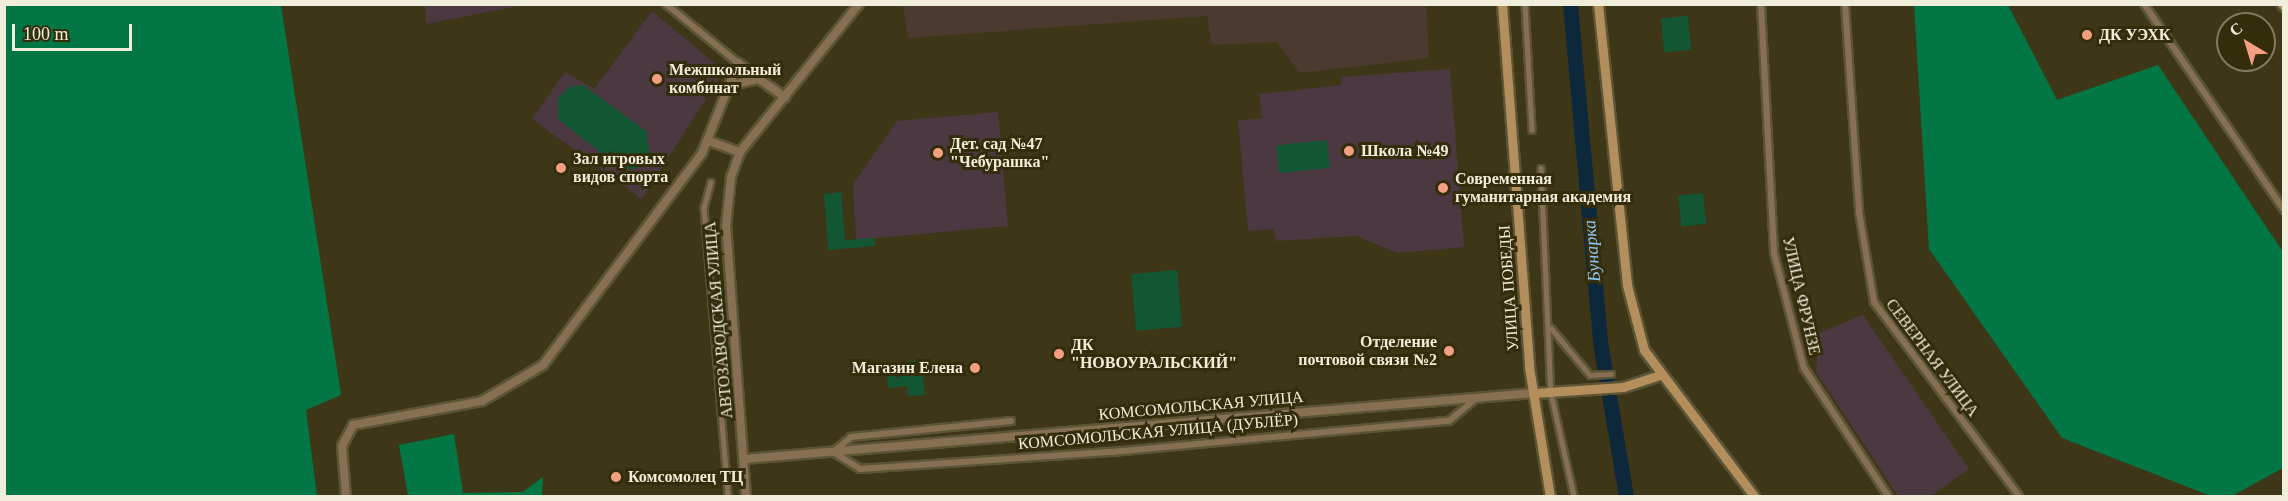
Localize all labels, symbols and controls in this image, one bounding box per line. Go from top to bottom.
scale bar [15,12,135,50]
north arrow [2216,12,2276,72]
text: С [2226,19,2246,39]
text: 100 m [23,24,69,44]
place label: ДК УЭХК [2099,25,2170,45]
marker: ДК УЭХК [2080,28,2094,42]
place label: Межшкольный комбинат [669,60,781,98]
marker: Межшкольный комбинат [650,72,664,86]
place label: Дет. сад №47 "Чебурашка" [950,134,1049,172]
place label: Школа №49 [1361,141,1448,161]
marker: Школа №49 [1342,144,1356,158]
marker: Дет. сад №47 "Чебурашка" [931,146,945,160]
place label: Зал игровых видов спорта [573,149,668,187]
marker: Зал игровых видов спорта [554,161,568,175]
place label: Современная гуманитарная академия [1455,169,1631,207]
marker: Современная гуманитарная академия [1436,181,1450,195]
water label: Бунарка [1579,219,1605,283]
street label: АВТОЗАВОДСКАЯ УЛИЦА [701,221,737,419]
street label: УЛИЦА ПОБЕДЫ [1495,224,1523,352]
street label: УЛИЦА ФРУНЗЕ [1778,235,1824,357]
street label: СЕВЕРНАЯ УЛИЦА [1881,295,1983,421]
place label: Отделение почтовой связи №2 [1298,332,1437,370]
place label: ДК "НОВОУРАЛЬСКИЙ" [1071,335,1237,373]
marker: Отделение почтовой связи №2 [1442,344,1456,358]
marker: ДК "НОВОУРАЛЬСКИЙ" [1052,347,1066,361]
place label: Магазин Елена [852,358,963,378]
marker: Магазин Елена [968,361,982,375]
street label: КОМСОМОЛЬСКАЯ УЛИЦА [1098,387,1304,425]
street label: КОМСОМОЛЬСКАЯ УЛИЦА (ДУБЛЁР) [1017,410,1299,454]
place label: Комсомолец ТЦ [628,467,743,487]
marker: Комсомолец ТЦ [609,470,623,484]

